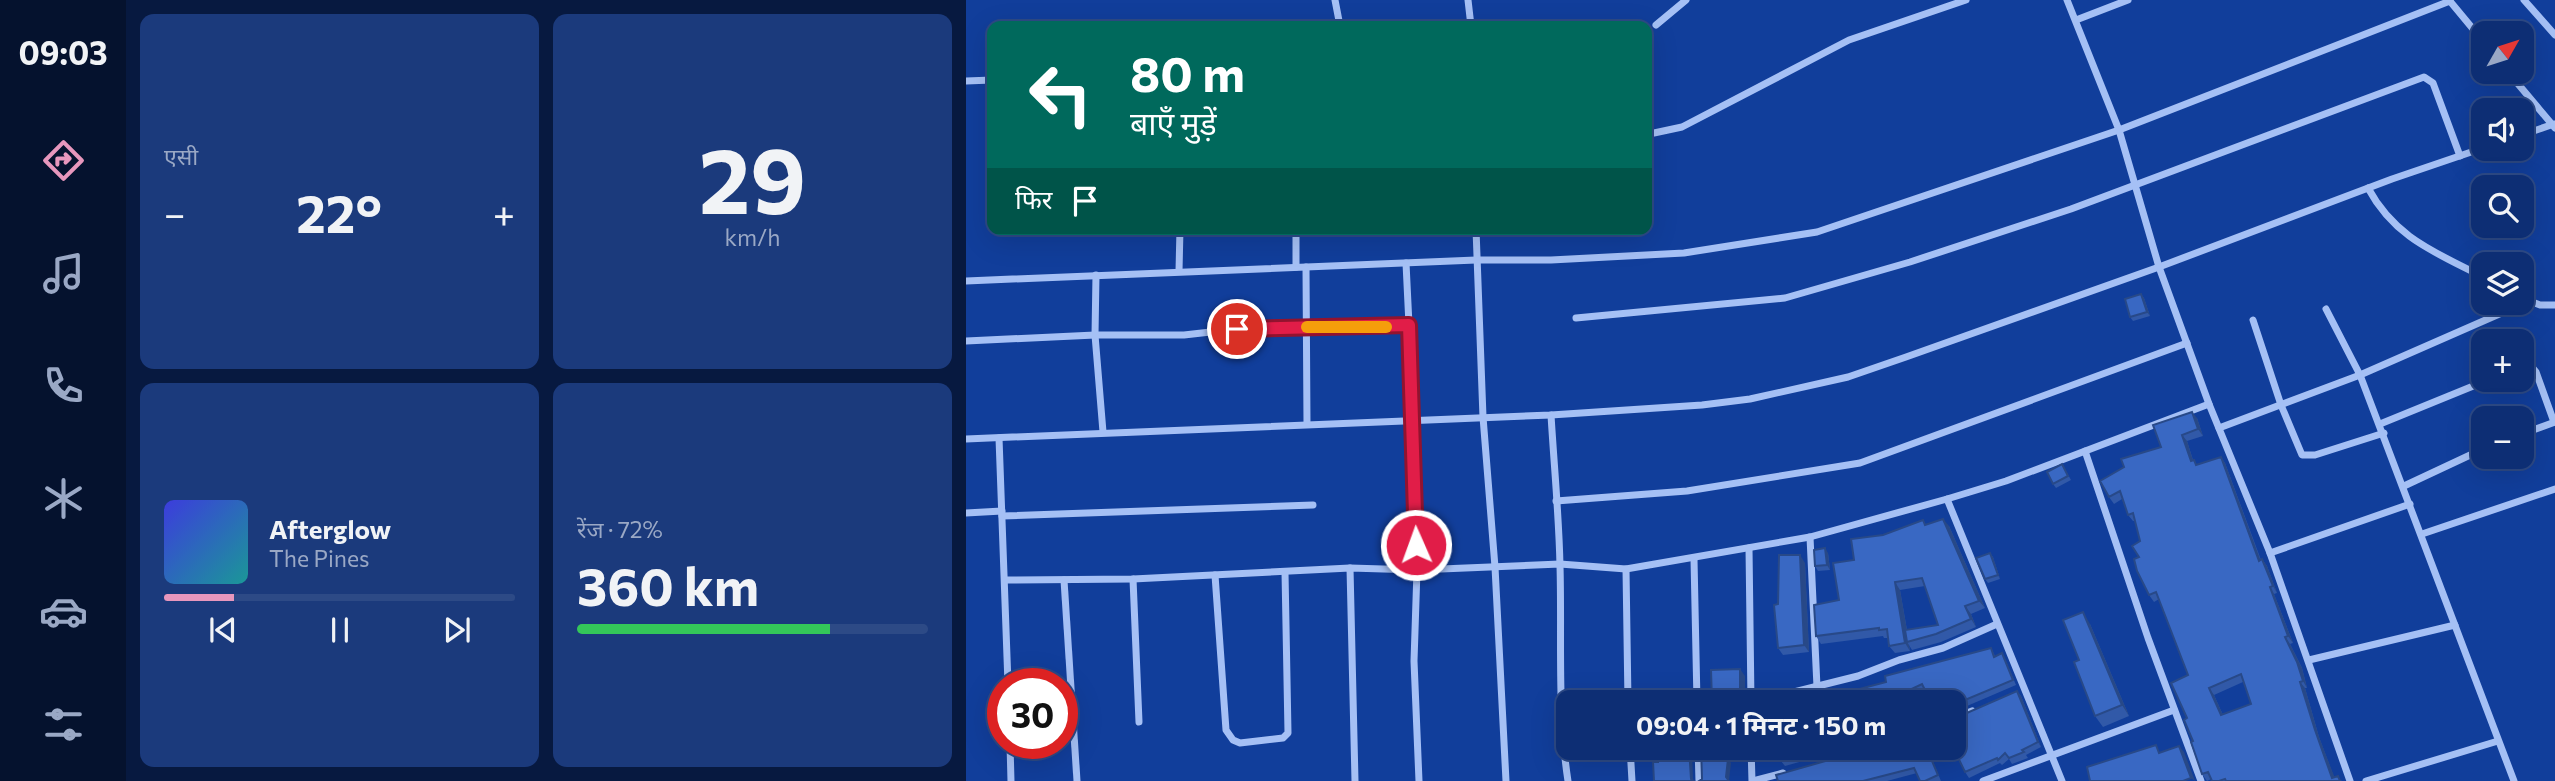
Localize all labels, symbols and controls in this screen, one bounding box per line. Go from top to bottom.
north arrow [2471,21,2534,84]
map controls [2471,21,2534,469]
text: 09:03 [18,32,108,72]
text: 80 m [1130,42,1245,102]
icon: left [1015,49,1106,140]
button: sound [2471,98,2534,161]
text: बाएँ मुड़ें [1130,102,1217,142]
text: 29 [699,121,806,233]
icon: directions [39,136,88,185]
text: एसी [164,142,198,170]
button: search [2471,175,2534,238]
text: 22° [296,180,382,244]
icon: arrive [1066,182,1104,220]
text: फिर [1015,183,1052,214]
text: − [164,189,186,236]
text: + [493,189,515,236]
text: km/h [725,223,780,251]
icon: music [39,249,88,298]
button: layers [2471,252,2534,315]
pin [1207,299,1267,359]
icon: arrive [1218,310,1256,348]
button: + [2471,329,2534,392]
icon: phone [39,361,88,410]
button: − [2471,406,2534,469]
icon: climate [39,474,88,523]
position arrow [1379,508,1453,582]
text: Afterglow [269,513,391,544]
text: रेंज · 72% [577,515,663,543]
text: The Pines [269,544,370,572]
text: 360 km [577,553,759,617]
icon: car [39,587,88,636]
icon: previous [204,611,242,649]
icon: pause [321,611,359,649]
icon: next [438,611,476,649]
speed limit sign: 30 [987,668,1078,759]
icon: filters [39,700,88,749]
text: 09:04 · 1 मिनट · 150 m [1636,709,1886,740]

